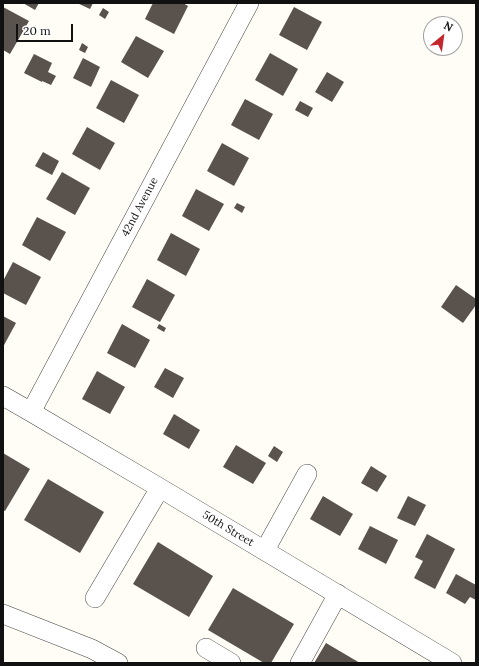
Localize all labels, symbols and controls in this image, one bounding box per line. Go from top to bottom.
scale bar [18,16,75,42]
north arrow [423,16,463,56]
text: N [441,18,455,35]
text: 20 m [23,23,51,38]
street label: 42nd Avenue [119,175,161,239]
street label: 50th Street [200,508,256,550]

